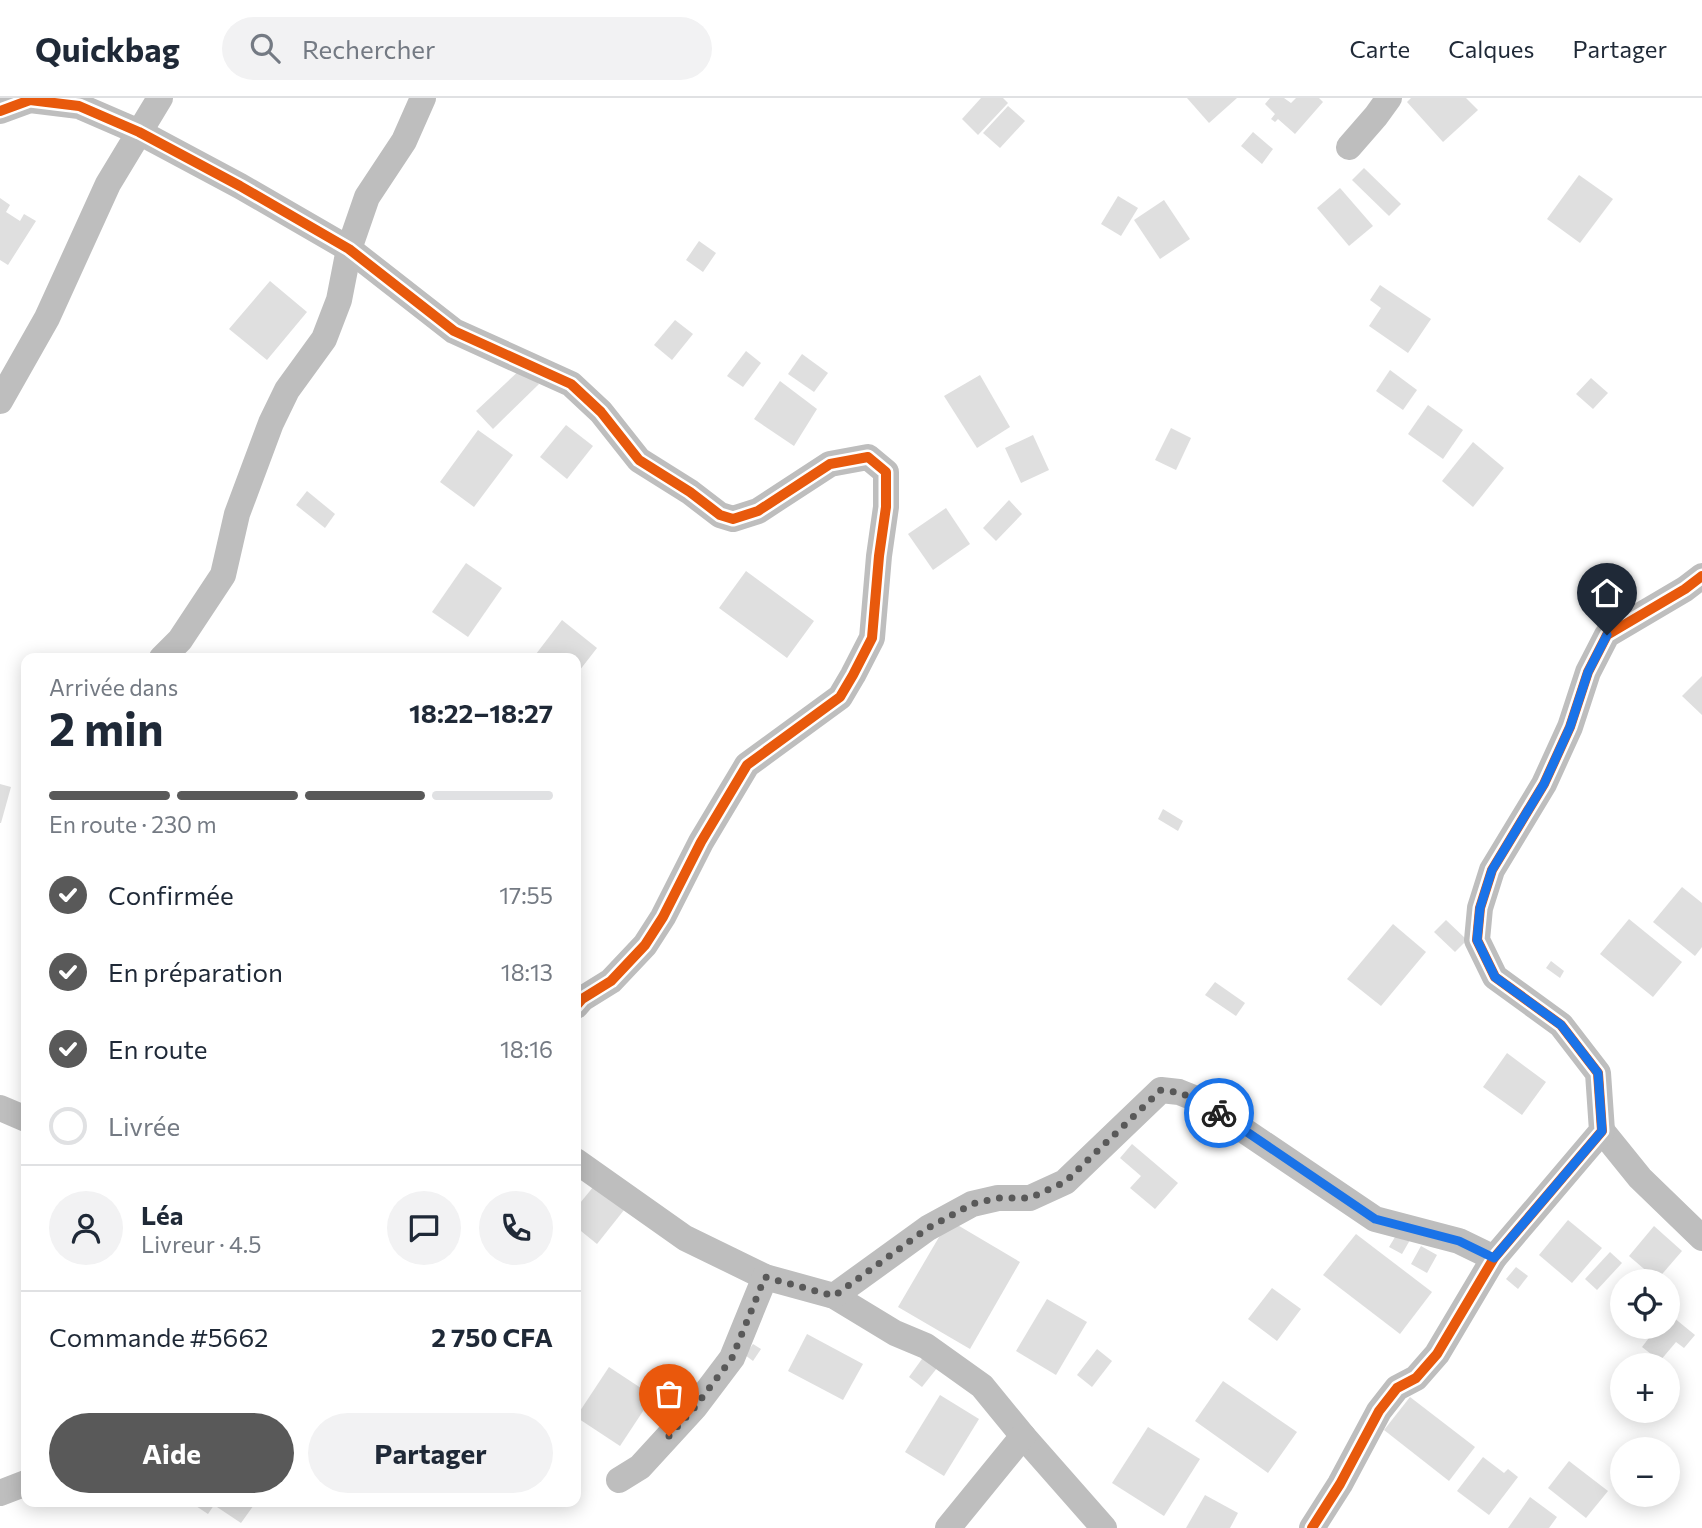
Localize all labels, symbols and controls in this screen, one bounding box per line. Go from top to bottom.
search box [222,17,712,80]
text: Quickbag [35,28,180,69]
icon: search [246,29,284,67]
text: Rechercher [302,33,435,64]
text: Carte [1349,34,1410,63]
text: Calques [1448,34,1534,63]
text: Partager [1572,34,1667,63]
pin [1577,563,1637,635]
icon: home [1588,574,1626,612]
text: Arrivée dans [49,673,178,701]
text: 18:22–18:27 [409,697,553,728]
text: 2 min [49,699,164,755]
text: En route · 230 m [49,810,217,838]
icon: check [49,876,87,914]
text: Confirmée [108,879,234,910]
text: 17:55 [499,881,553,909]
icon: check [49,953,87,991]
text: En préparation [108,956,283,987]
text: 18:13 [501,958,553,986]
icon: check [49,1030,87,1068]
text: En route [108,1033,208,1064]
text: 18:16 [500,1035,553,1063]
courier [1184,1078,1254,1148]
icon: bike [1200,1094,1238,1132]
text: Livrée [108,1110,180,1141]
button: person [49,1191,123,1265]
button: chat [387,1191,461,1265]
button: phone [479,1191,553,1265]
text: Léa [141,1199,184,1230]
text: Livreur · 4.5 [141,1230,261,1258]
map controls [1610,1269,1680,1507]
button: locate [1610,1269,1680,1339]
text: Commande #5662 [49,1321,269,1352]
text: 2 750 CFA [431,1321,553,1352]
button: + [1610,1353,1680,1423]
pin [639,1364,699,1436]
icon: bag [650,1375,688,1413]
button: Aide [49,1413,294,1493]
button: Partager [308,1413,553,1493]
button: − [1610,1437,1680,1507]

